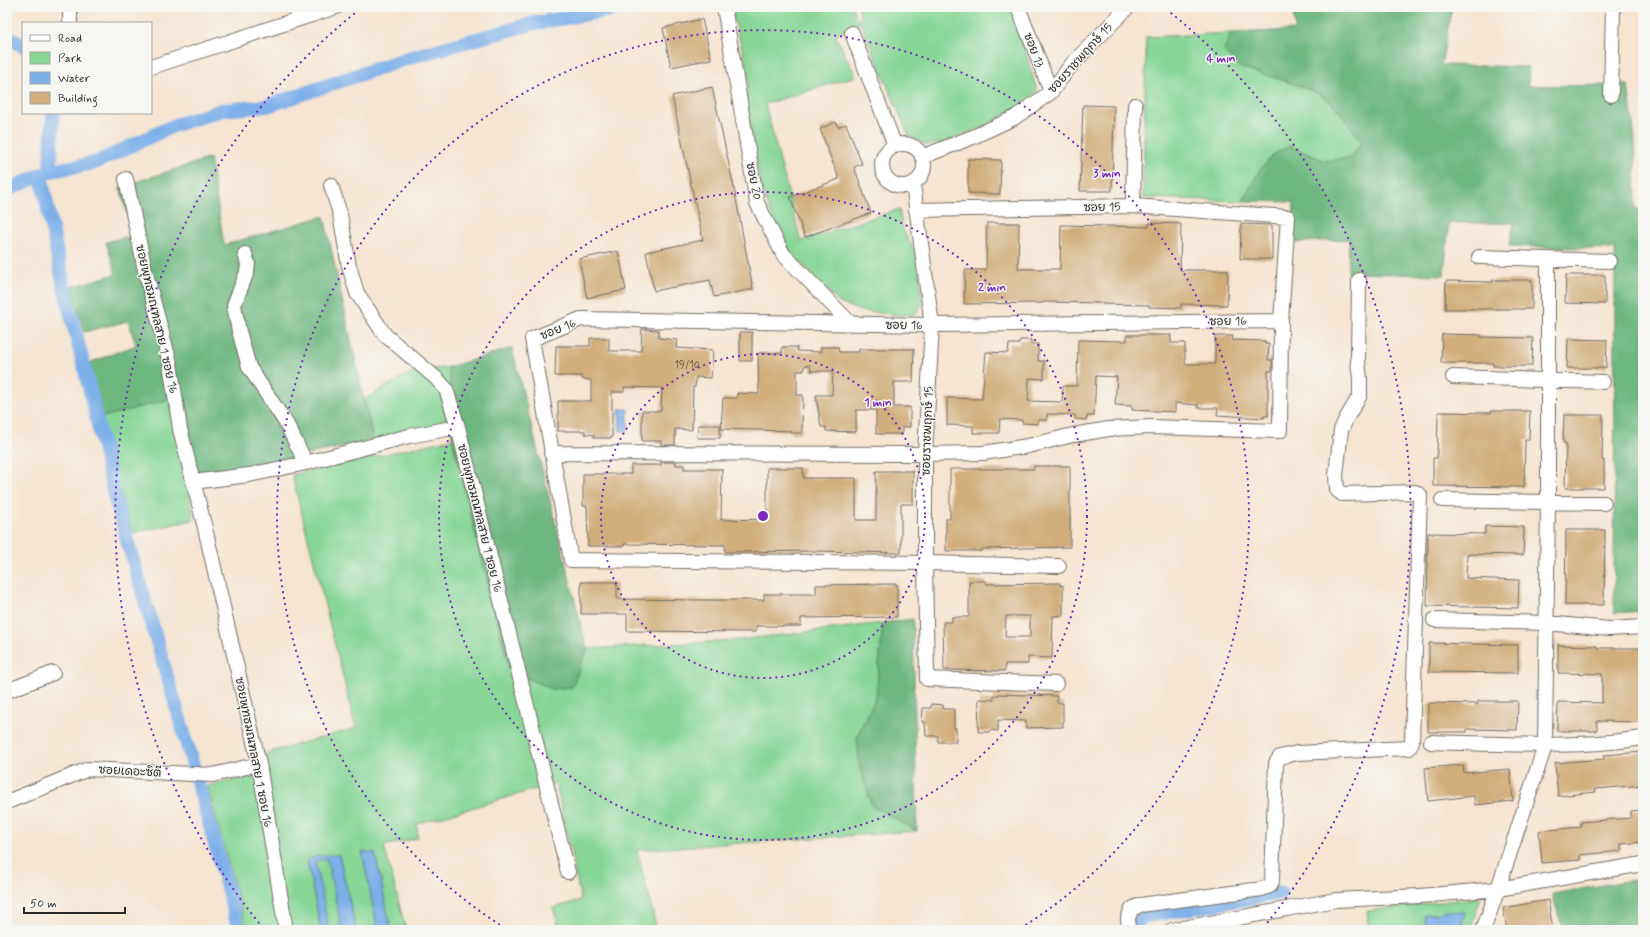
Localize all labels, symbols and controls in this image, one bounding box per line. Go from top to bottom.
street label: ซอยราชพฤกษ์ 15 [1044,19,1117,97]
legend [22,22,152,114]
text: Road [58,31,82,47]
street label: ซอย 13 [1019,31,1047,70]
text: Park [58,51,82,67]
text: 4 min [1206,51,1236,67]
text: Water [58,71,90,87]
text: Building [58,91,98,108]
street label: ซอย 20 [742,161,765,202]
text: 3 min [1093,166,1121,182]
street label: ซอย 15 [1083,200,1121,216]
street label: ซอยพุทธมณฑลสาย 1 ซอย 16 [131,243,181,396]
text: 2 min [978,280,1006,296]
street label: ซอย 16 [1209,314,1247,330]
street label: ซอย 16 [538,315,579,344]
street label: ซอย 16 [885,318,923,334]
house number: 19/10 [675,359,700,372]
street label: ซอยราชพฤกษ์ 15 [917,386,938,476]
text: 1 min [864,395,892,411]
street label: ซอยพุทธมณฑลสาย 1 ซอย 16 [453,442,505,595]
centre of rings [756,509,770,523]
street label: ซอยพุทธมณฑลสาย 1 ซอย 16 [231,676,275,829]
street label: ซอยเดอะซิตี [98,762,162,782]
scale bar [24,889,125,915]
text: 50 m [30,896,57,912]

